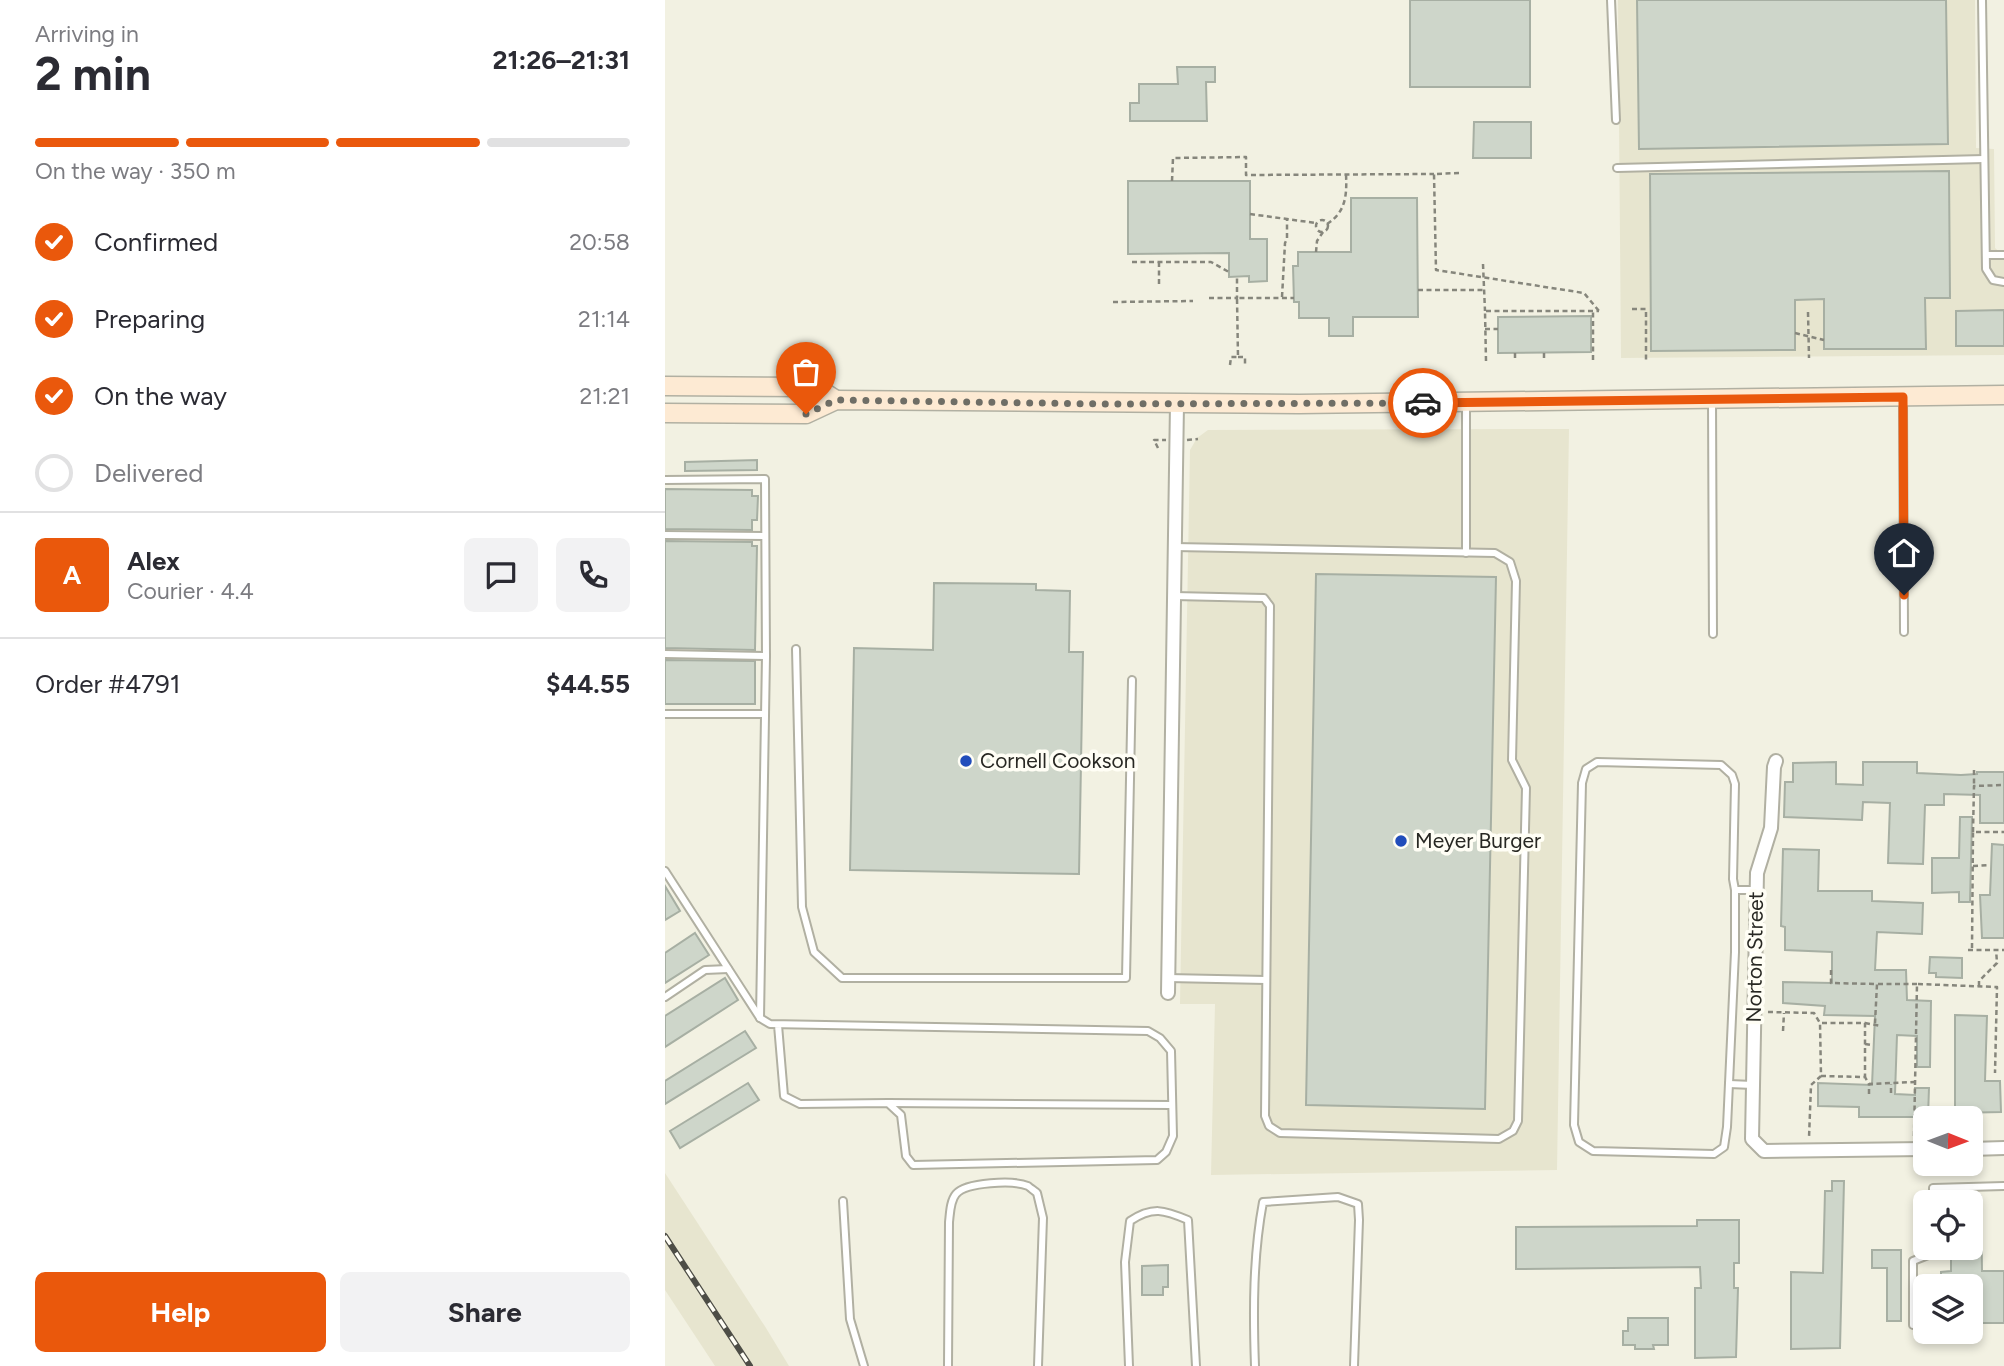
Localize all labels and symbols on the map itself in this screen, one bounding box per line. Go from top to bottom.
pin [776,342,836,414]
courier [1388,368,1458,438]
pin [1874,523,1934,595]
place label: Cornell Cookson [980,748,1135,773]
marker: Cornell Cookson [958,753,974,769]
place label: Meyer Burger [1415,828,1541,853]
marker: Meyer Burger [1393,833,1409,849]
street label: Norton Street [1741,891,1768,1023]
north arrow [1913,1106,1983,1176]

